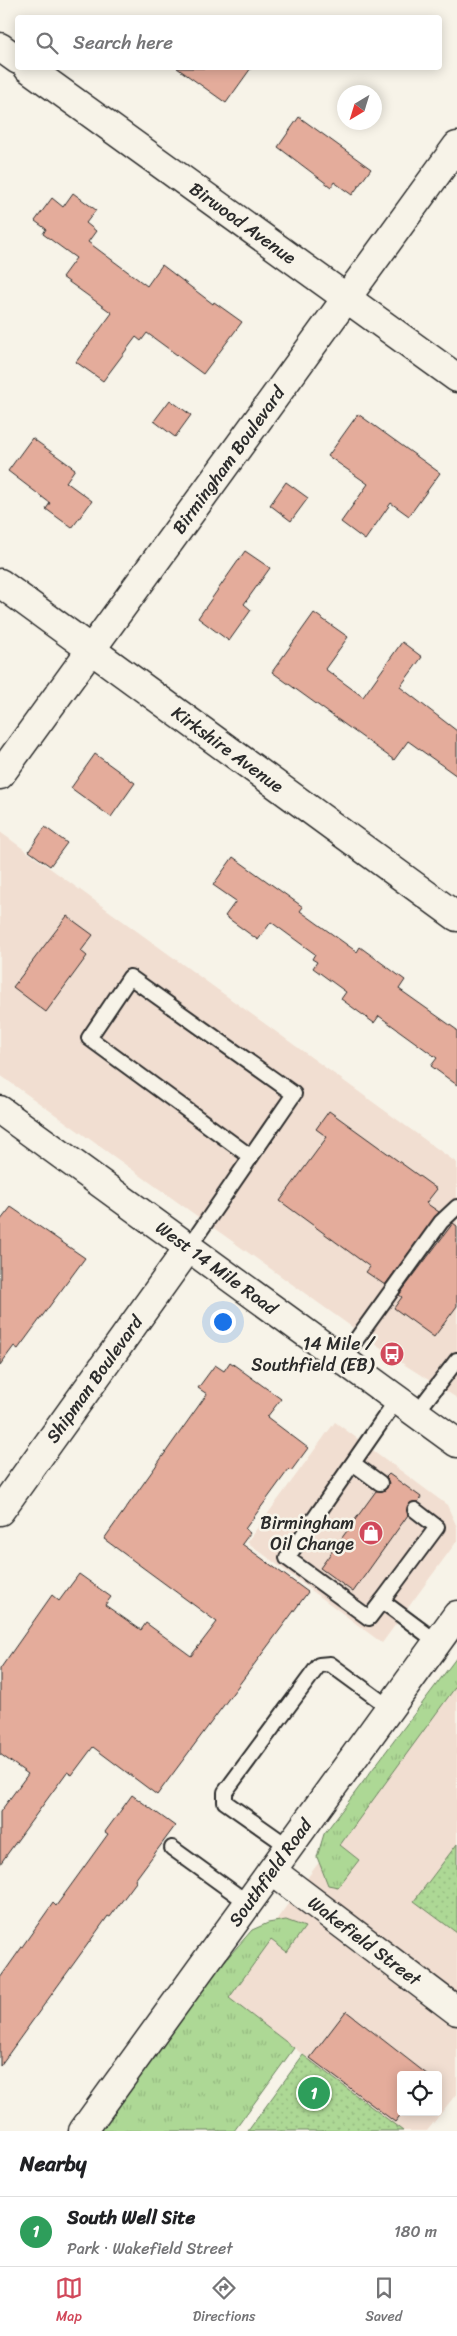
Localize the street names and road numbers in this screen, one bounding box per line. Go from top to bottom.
street label: Birwood Avenue [182,173,303,273]
street label: Birmingham Boulevard [164,378,294,541]
street label: Kirkshire Avenue [165,697,291,802]
street label: West 14 Mile Road [149,1212,286,1324]
street label: Shipman Boulevard [37,1307,152,1450]
street label: Southfield Road [220,1811,321,1934]
street label: Wakefield Street [301,1887,429,1995]

